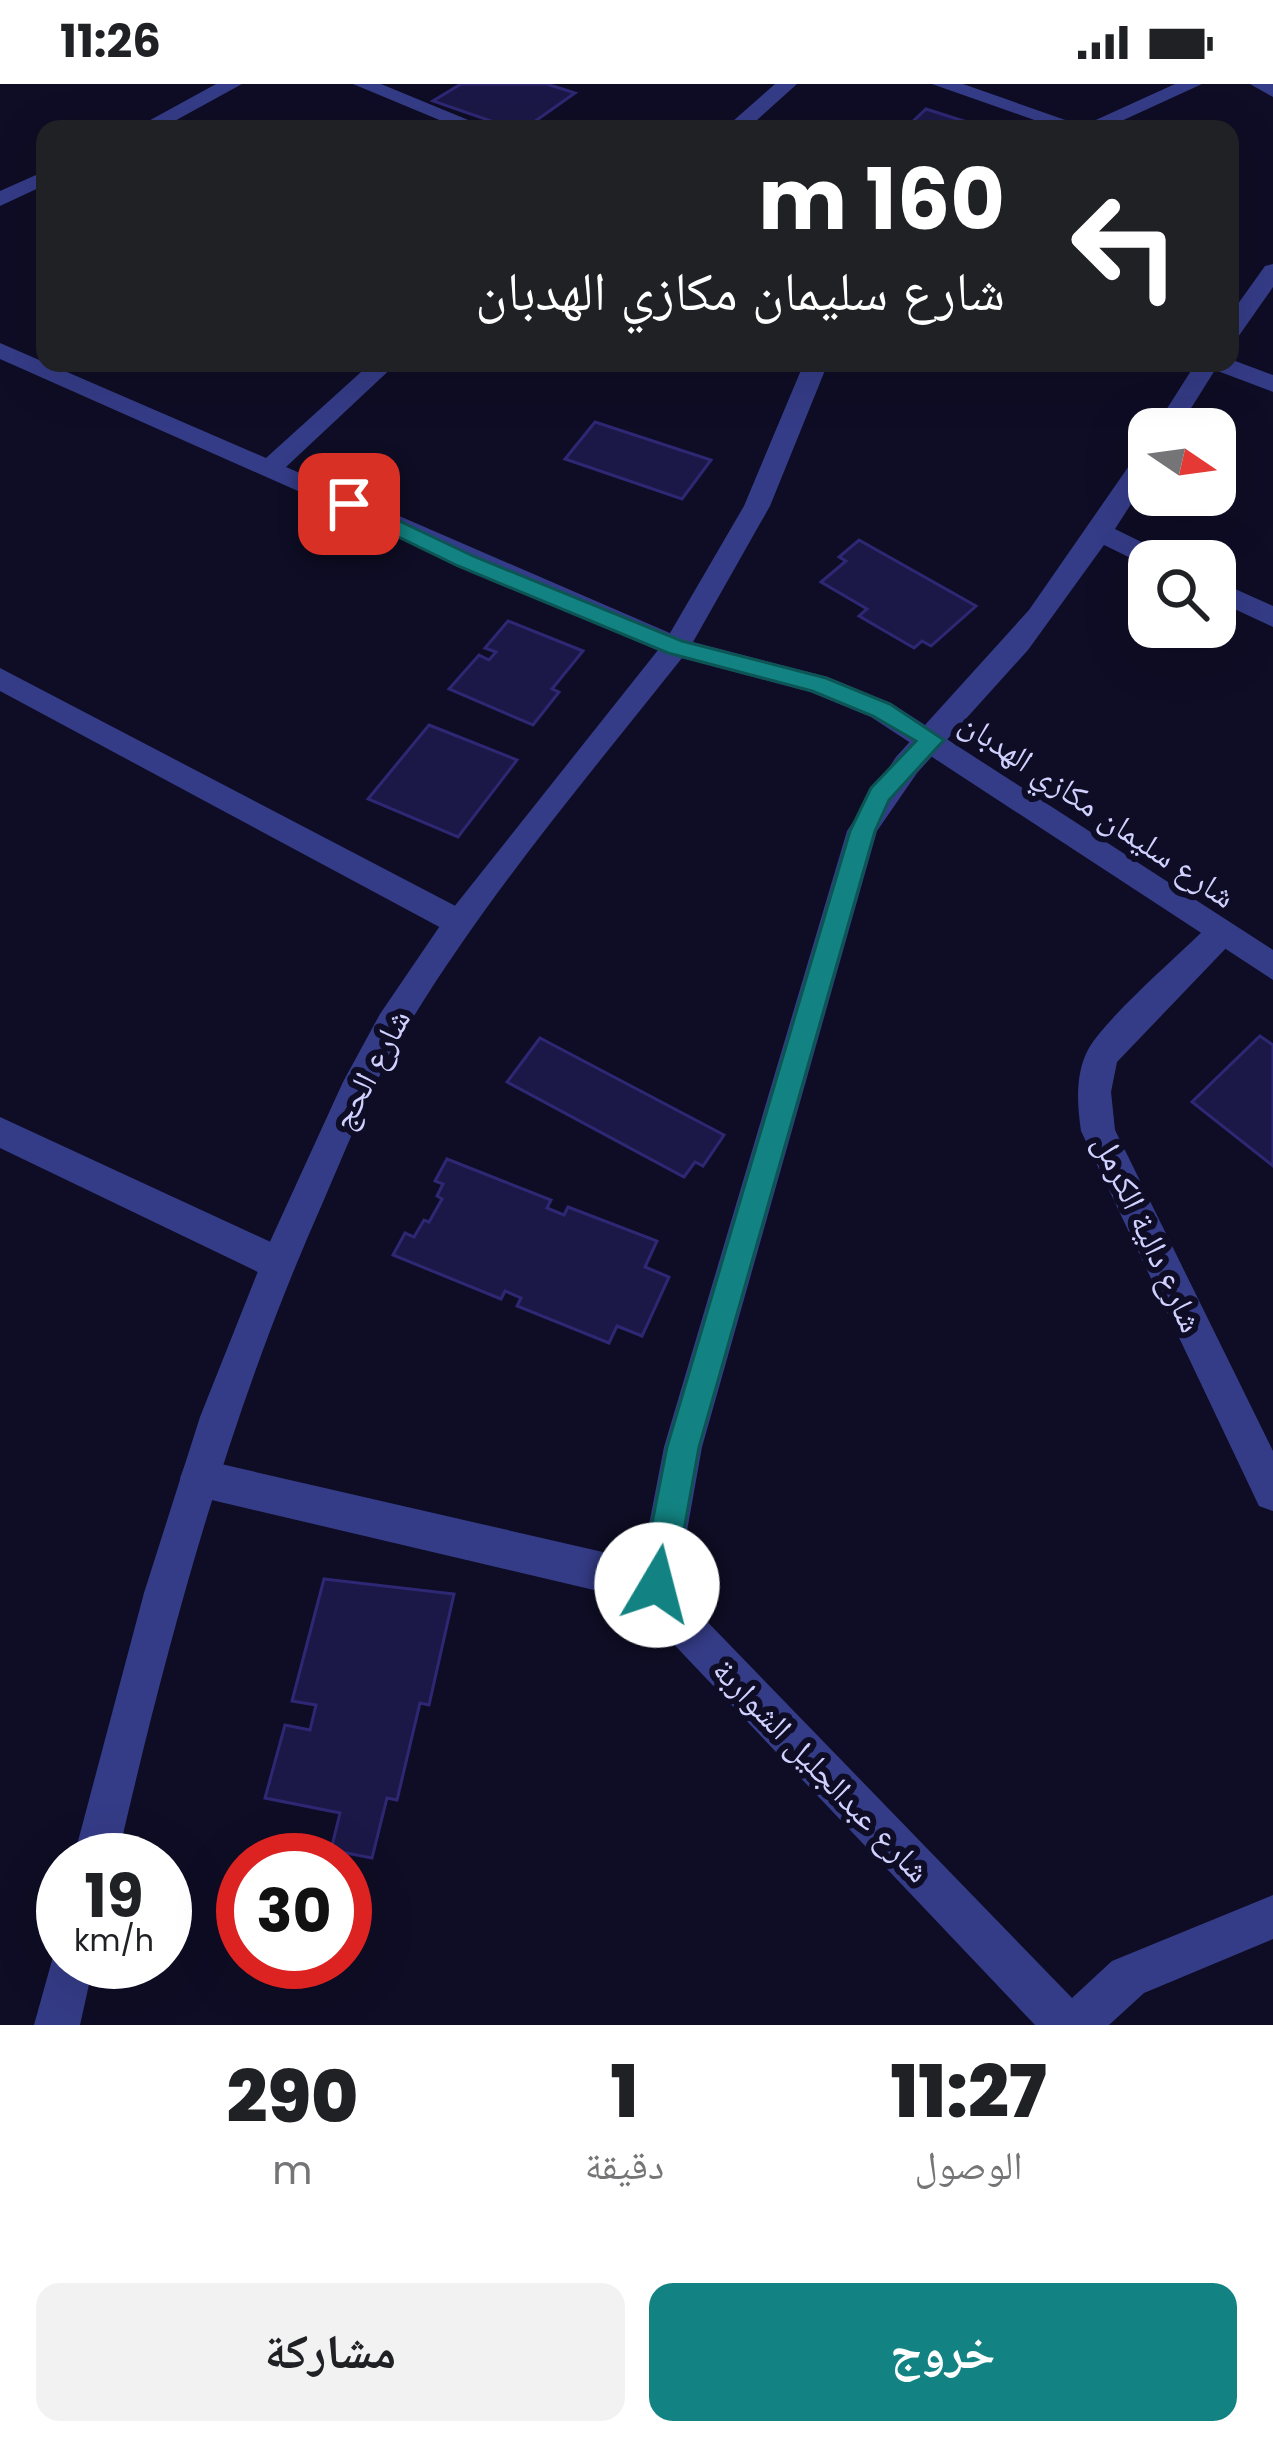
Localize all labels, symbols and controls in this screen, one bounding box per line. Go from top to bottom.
text: 11:26 [60,10,161,73]
text: 160 m [758,141,1005,258]
icon: left [1047,168,1203,324]
text: شارع سليمان مكازي الهدبان [475,253,1005,329]
north arrow [1128,408,1236,516]
map controls [1128,408,1236,648]
pin [298,453,400,555]
icon: arrive [316,471,382,537]
button: search [1128,540,1236,648]
street label: شارع سليمان مكازي الهدبان [949,699,1245,921]
street label: شارع الحج [319,1001,422,1138]
street label: شارع دالية الكرمل [1082,1127,1215,1340]
position arrow [594,1522,720,1648]
street label: شارع عبدالجليل الشواربة [702,1648,941,1893]
speed limit sign: 30 [216,1833,372,1989]
text: 19 [84,1854,144,1938]
text: km/h [74,1919,154,1962]
text: 1 [610,2041,638,2142]
text: 11:27 [890,2041,1047,2142]
text: 290 [226,2046,358,2147]
text: دقيقة [585,2138,664,2193]
text: الوصول [915,2138,1022,2193]
text: m [272,2143,312,2198]
button: مشاركة [36,2283,625,2421]
button: خروج [649,2283,1237,2421]

